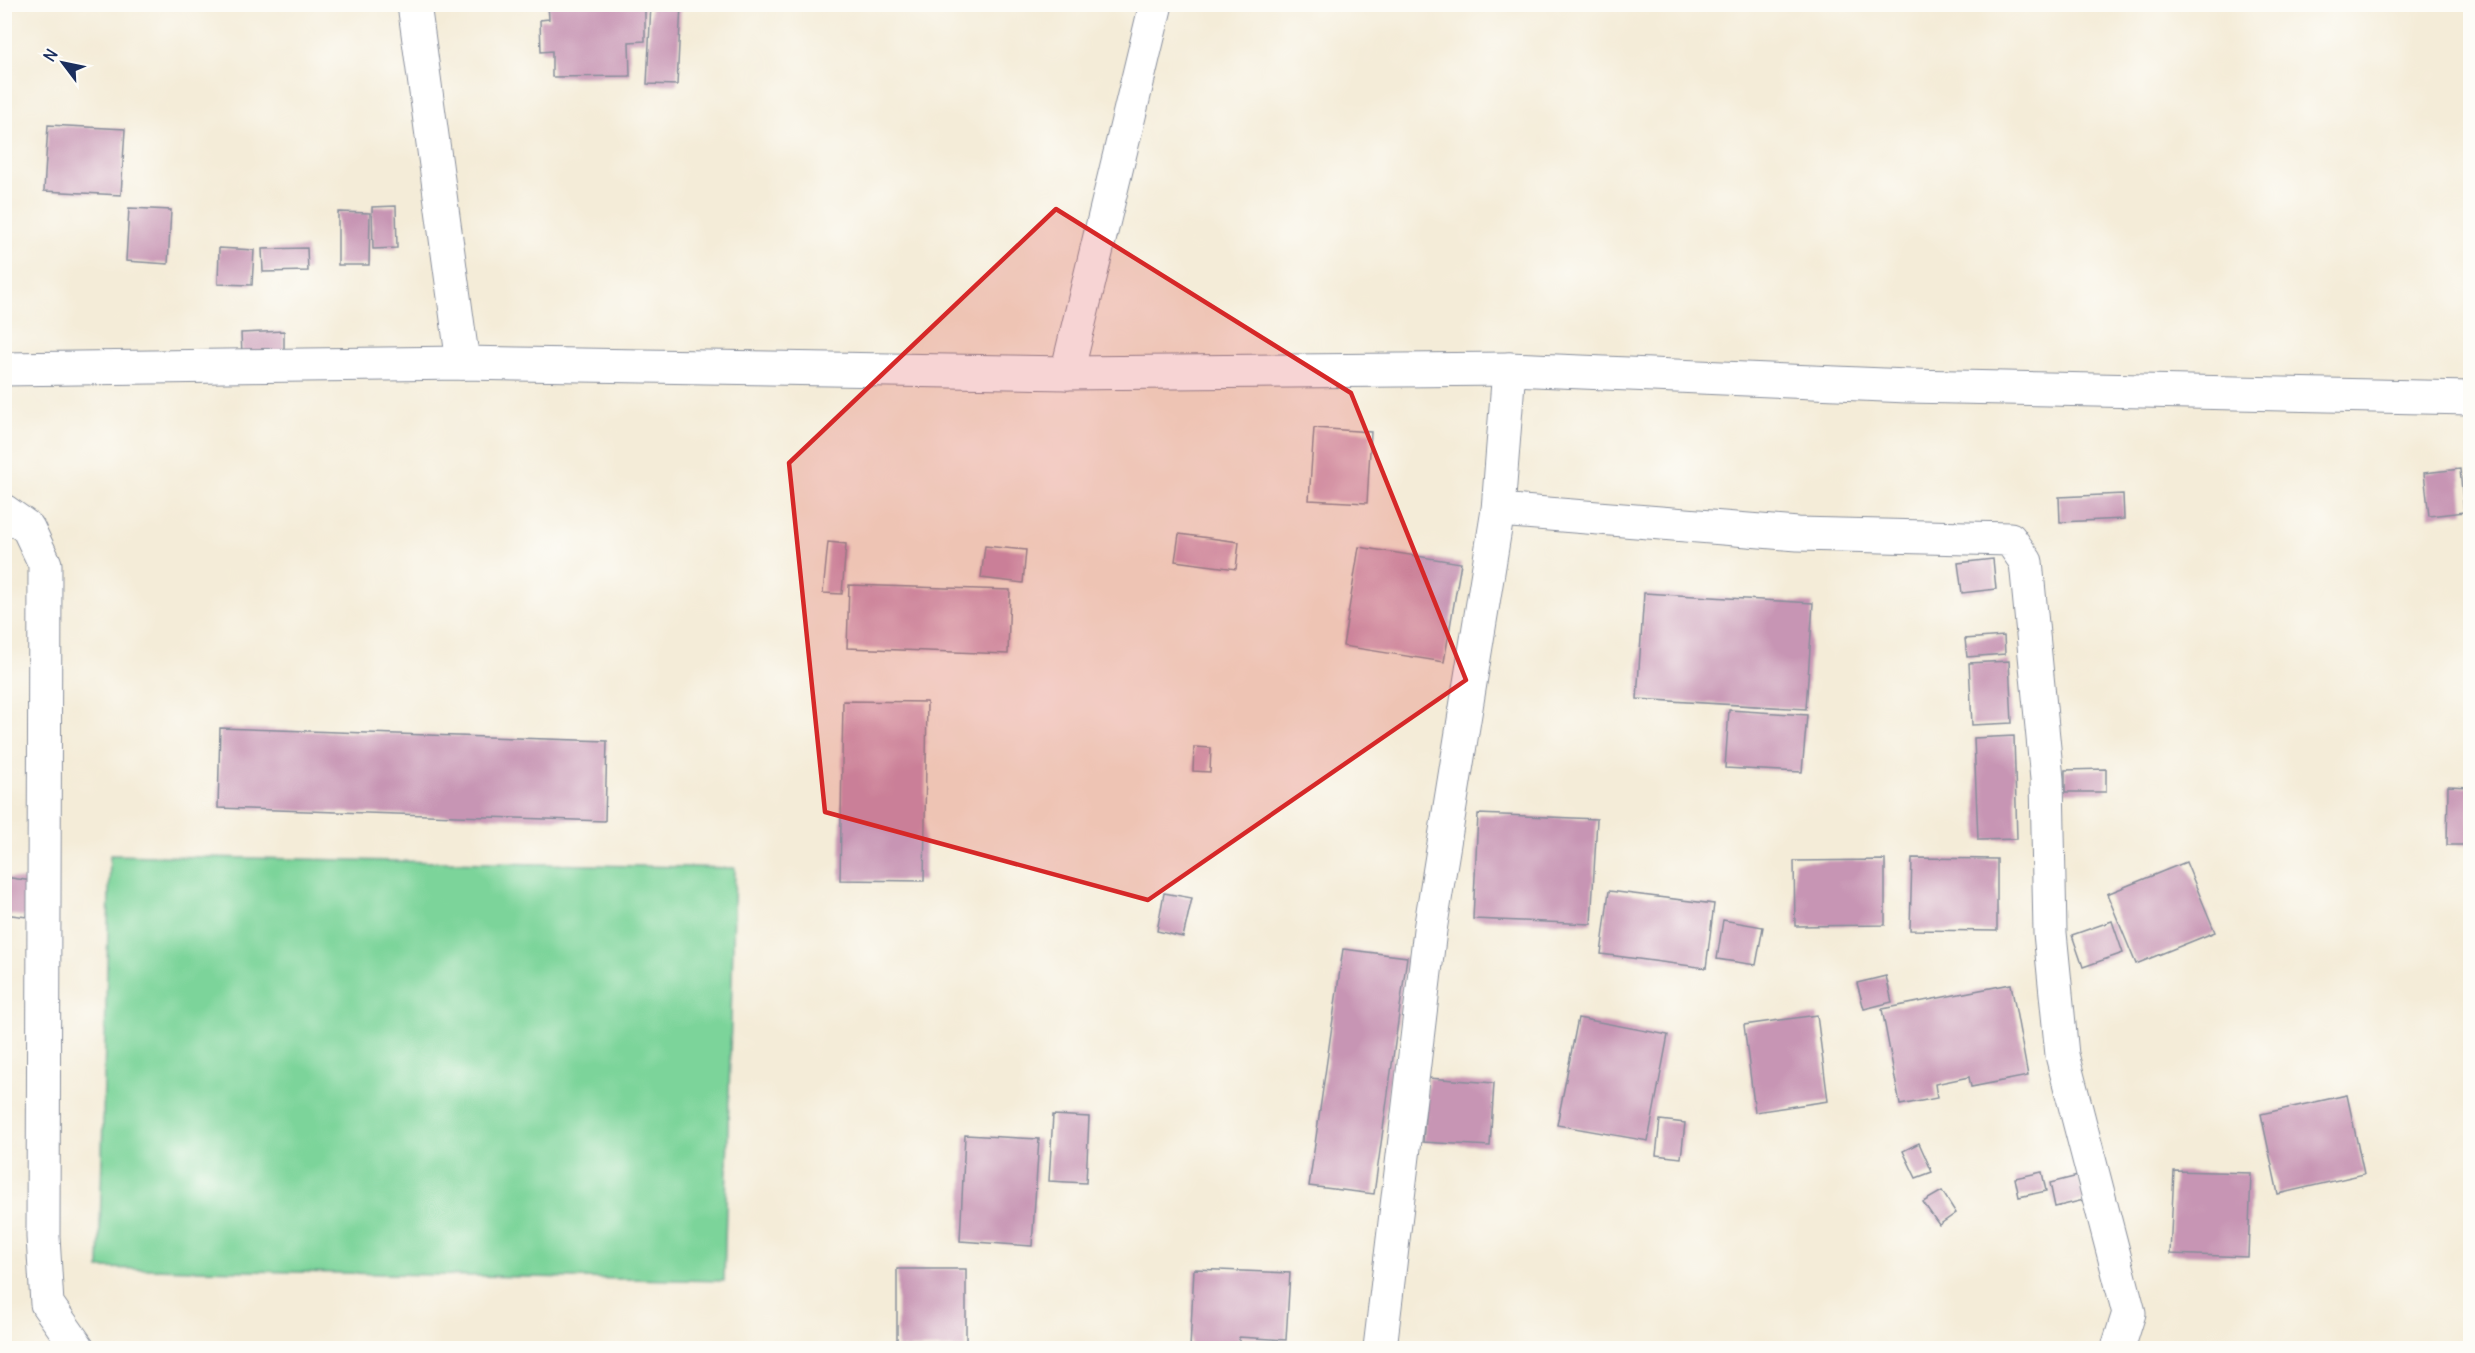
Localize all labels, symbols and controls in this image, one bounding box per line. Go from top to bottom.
north arrow [33,33,93,93]
text: N [39,45,62,65]

